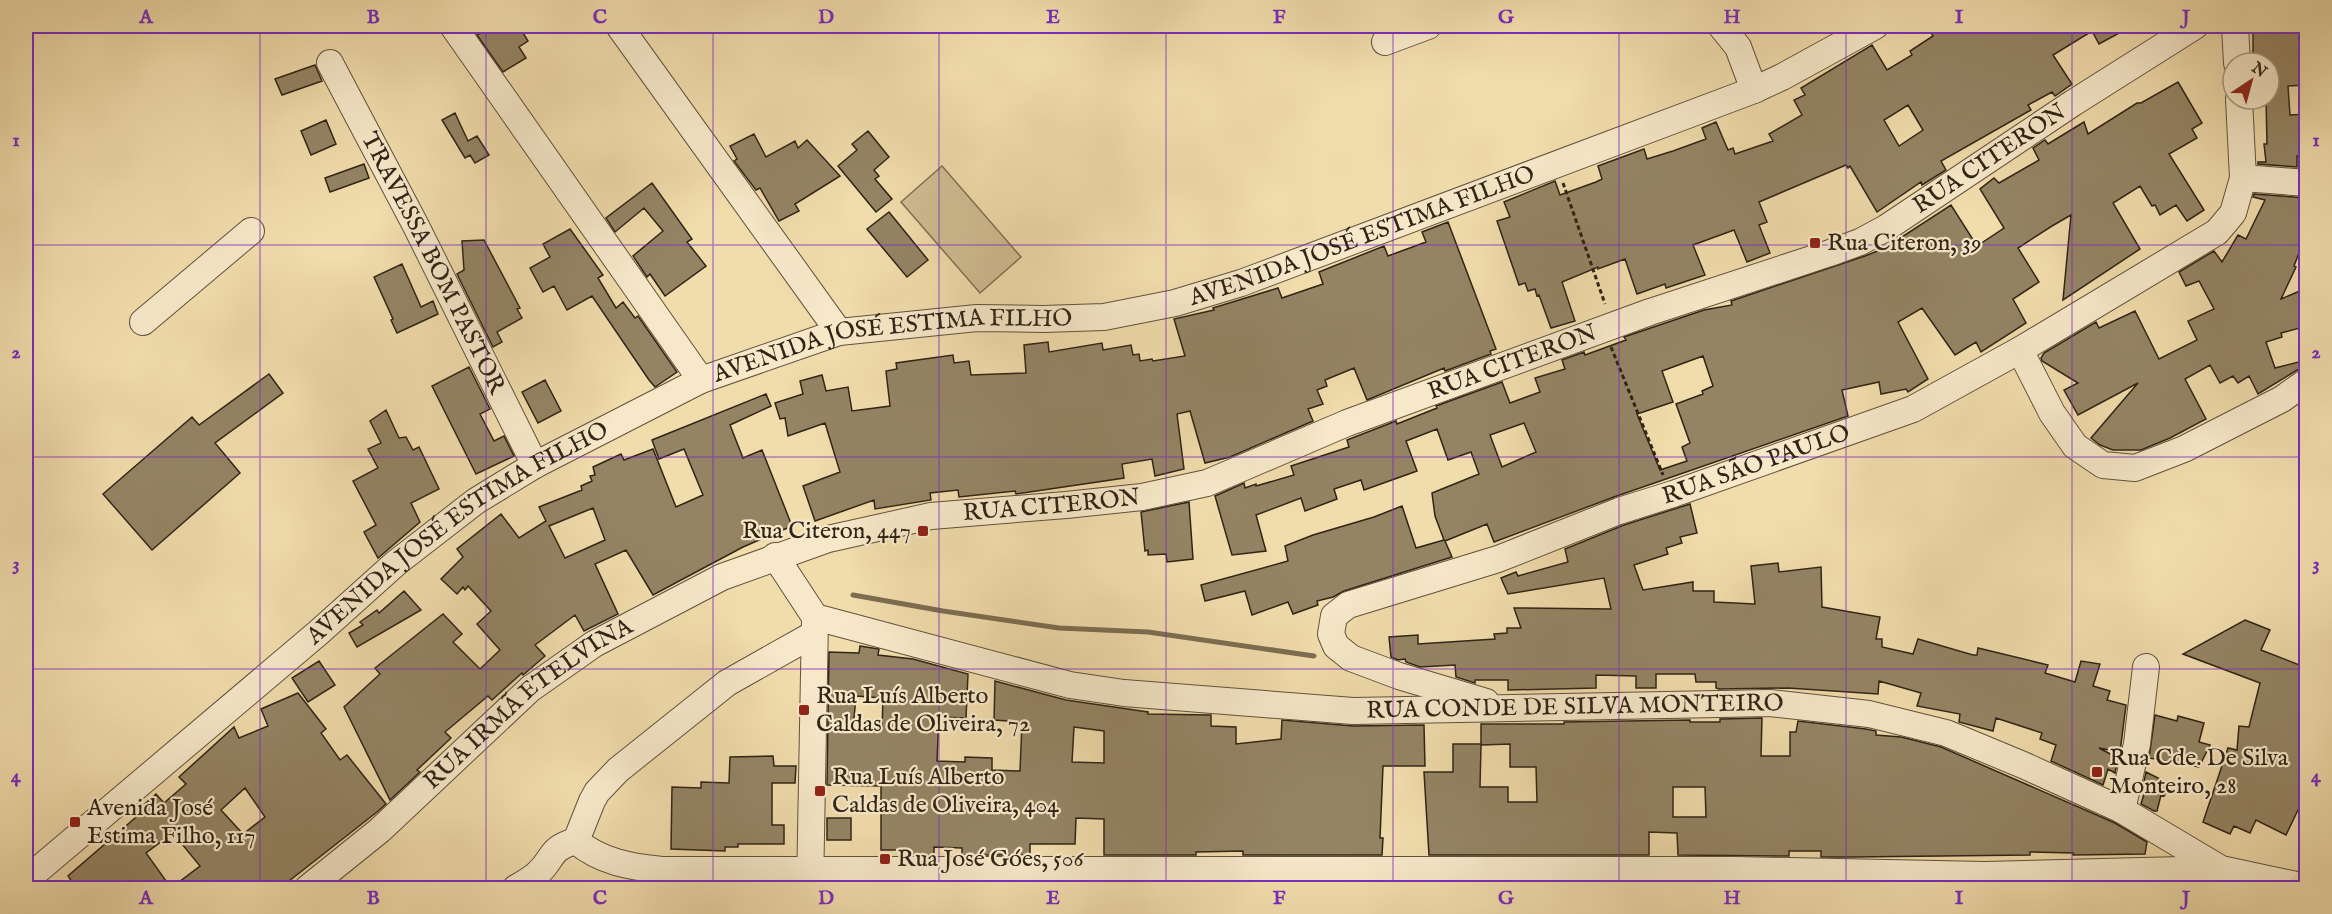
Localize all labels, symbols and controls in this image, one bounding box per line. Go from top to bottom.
text: A [138,5,154,30]
text: B [366,5,380,30]
text: C [593,5,607,30]
text: D [818,5,834,30]
text: E [1046,5,1060,30]
text: F [1273,5,1286,30]
text: G [1498,5,1515,30]
text: H [1723,5,1741,30]
text: I [1955,5,1964,30]
text: J [2179,5,2191,30]
north arrow [2221,51,2281,111]
text: N [2246,58,2270,83]
street label: RUA CITERON [1907,96,2072,221]
street label: TRAVESSA BOM PASTOR [354,127,513,400]
text: 1 [12,128,20,153]
text: 1 [2312,128,2320,153]
street label: AVENIDA JOSÉ ESTIMA FILHO [1185,158,1539,314]
place label: Rua Citeron, 39 [1827,228,1981,259]
marker: Rua Citeron, 39 [1808,236,1822,250]
street label: AVENIDA JOSÉ ESTIMA FILHO [708,302,1073,390]
street label: RUA CITERON [1424,317,1601,408]
text: 2 [11,340,21,365]
text: 2 [2311,340,2321,365]
street label: AVENIDA JOSÉ ESTIMA FILHO [299,415,614,652]
street label: RUA SÃO PAULO [1658,417,1854,512]
street label: RUA CITERON [962,482,1142,529]
place label: Rua Citeron, 447 [742,516,911,547]
marker: Rua Citeron, 447 [916,524,930,538]
text: 3 [12,552,20,577]
text: 3 [2312,552,2320,577]
street label: RUA IRMÃ ETELVINA [417,611,639,797]
place label: Rua Luís Alberto Caldas de Oliveira, 72 [816,681,1030,740]
street label: RUA CONDE DE SILVA MONTEIRO [1366,687,1785,726]
marker: Rua Luís Alberto Caldas de Oliveira, 72 [797,703,811,717]
place label: Rua Cde. De Silva Monteiro, 28 [2109,743,2289,802]
place label: Rua Luís Alberto Caldas de Oliveira, 404 [832,762,1059,821]
text: 4 [11,764,22,789]
text: 4 [2311,764,2322,789]
marker: Rua Cde. De Silva Monteiro, 28 [2090,765,2104,779]
marker: Rua Luís Alberto Caldas de Oliveira, 404 [813,784,827,798]
place label: Avenida José Estima Filho, 117 [86,793,255,852]
marker: Avenida José Estima Filho, 117 [68,815,82,829]
place label: Rua José Góes, 506 [897,844,1084,875]
marker: Rua José Góes, 506 [878,852,892,866]
text: A [138,886,154,911]
text: B [366,886,380,911]
text: C [593,886,607,911]
text: D [818,886,834,911]
text: E [1046,886,1060,911]
text: F [1273,886,1286,911]
text: G [1498,886,1515,911]
text: H [1723,886,1741,911]
text: I [1955,886,1964,911]
text: J [2179,886,2191,911]

